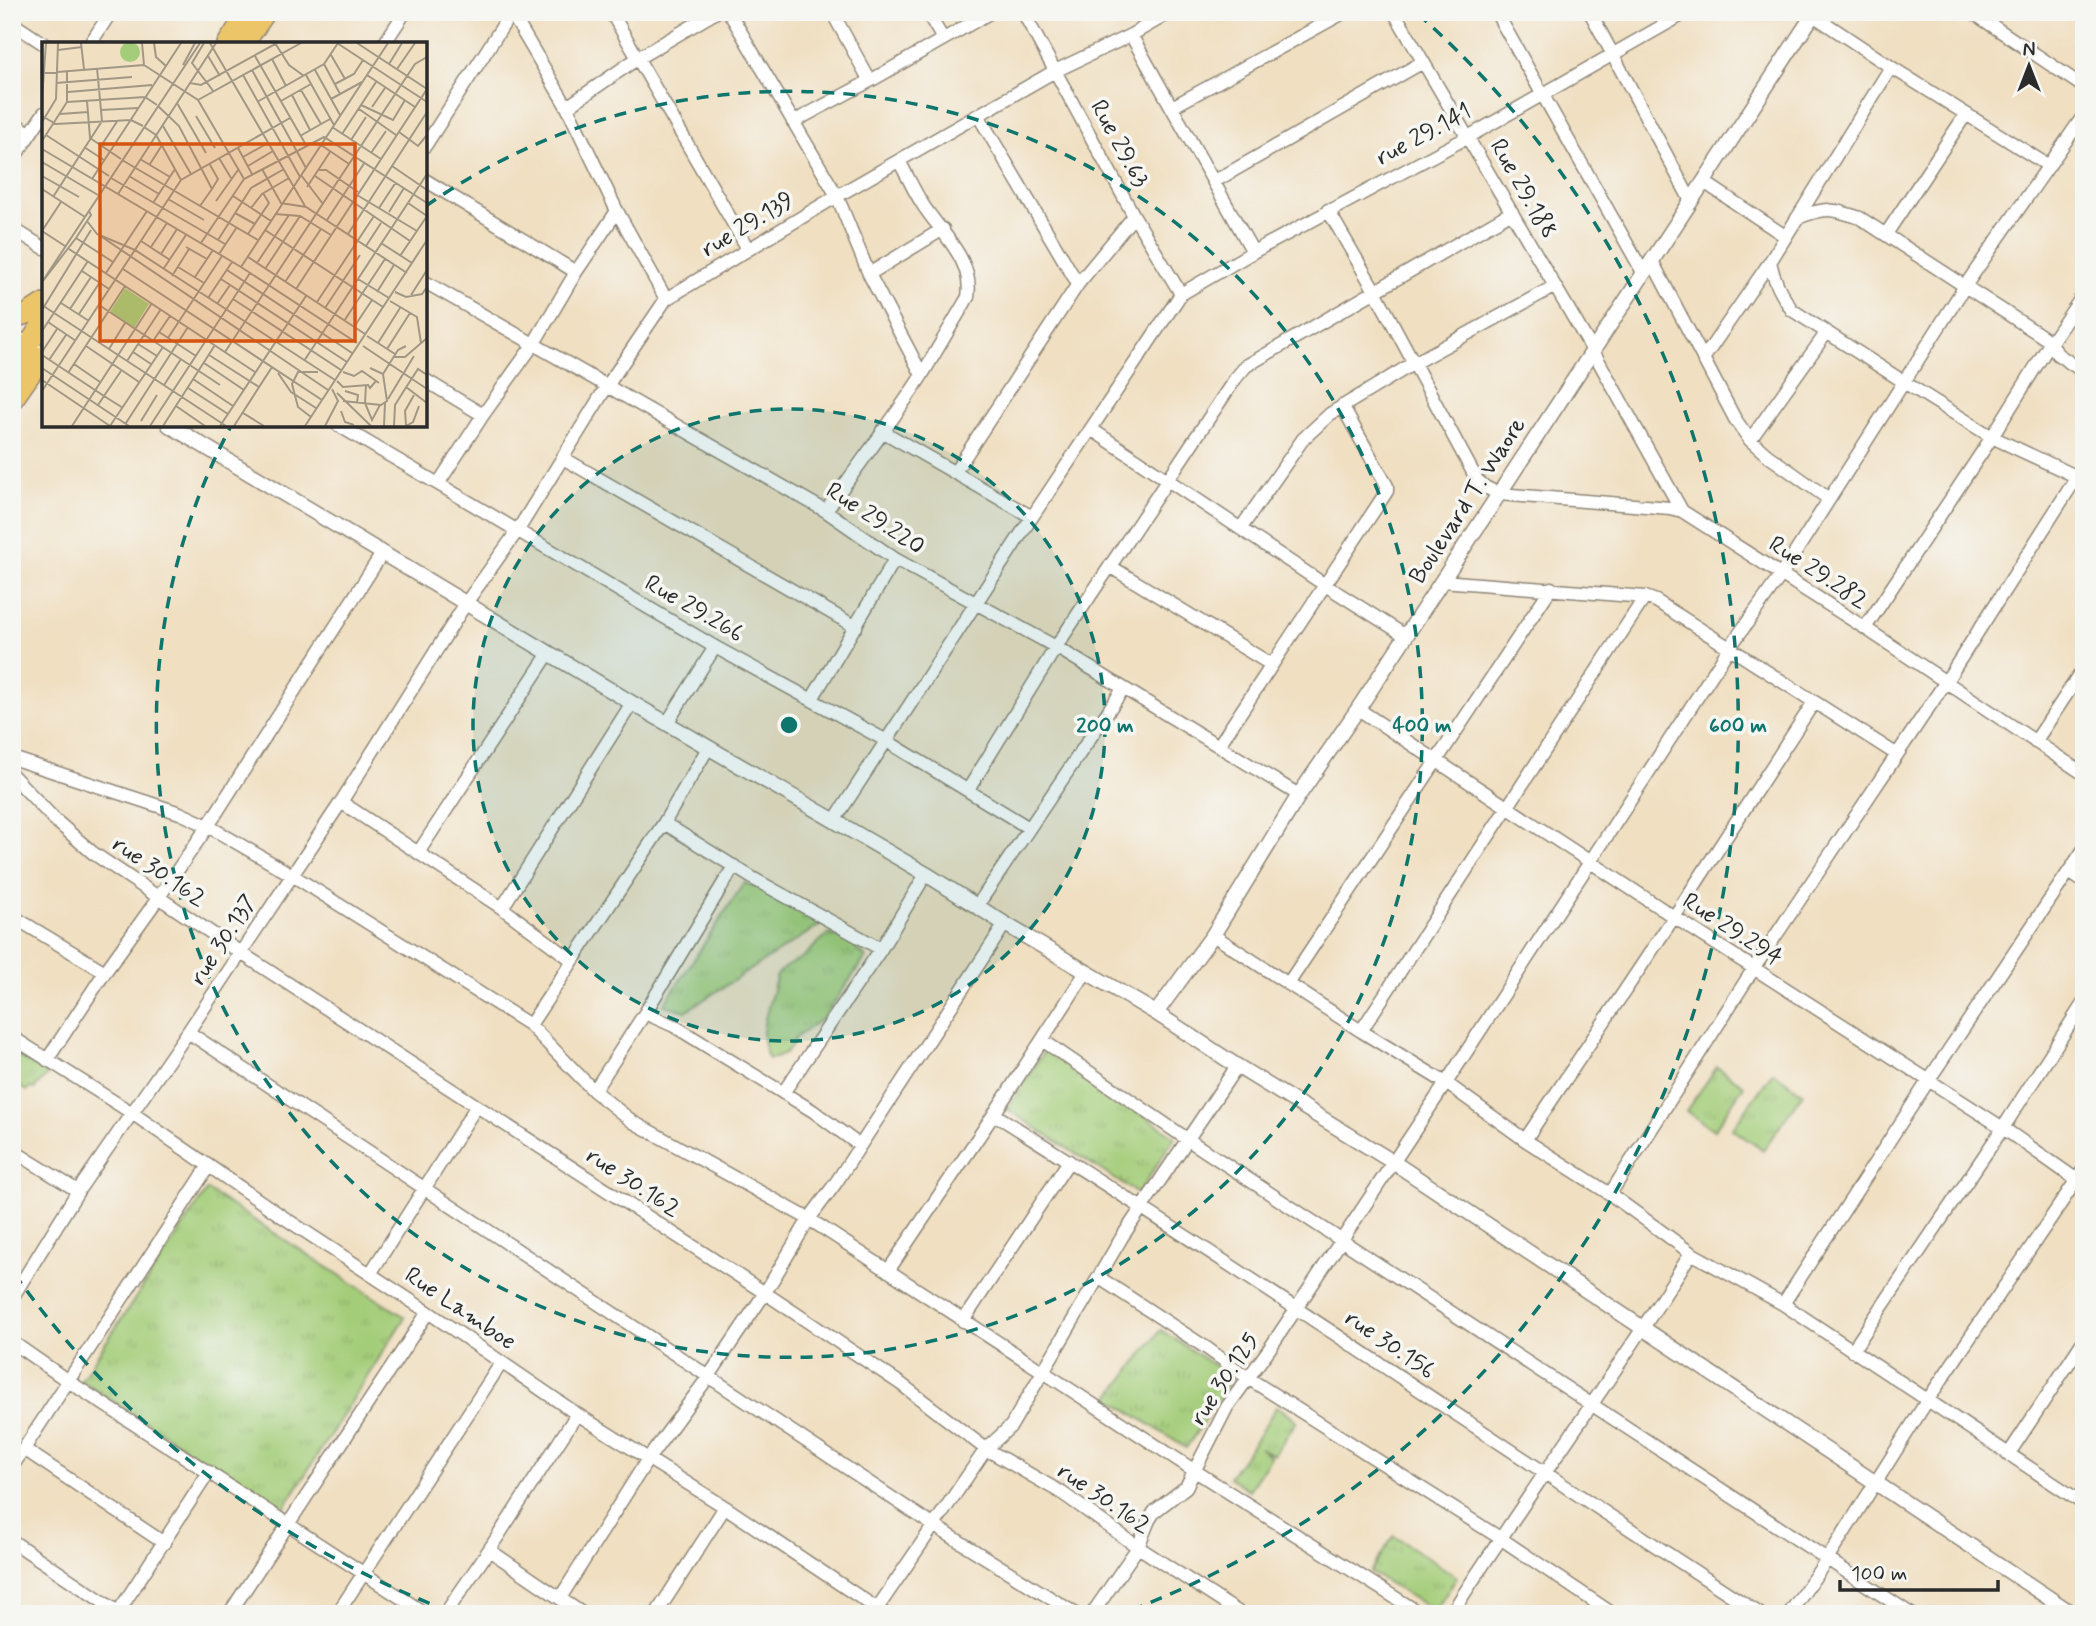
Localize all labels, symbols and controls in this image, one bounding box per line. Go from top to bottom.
north arrow [1994,32,2064,102]
text: N [2023,38,2035,63]
inset map [42,42,427,427]
street label: Rue 29.63 [1082,95,1156,193]
street label: rue 29.141 [1371,97,1477,173]
street label: Rue 29.188 [1482,134,1564,244]
street label: rue 29.139 [696,185,800,265]
street label: Boulevard T. Waore [1403,412,1533,590]
street label: Rue 29.220 [820,475,930,563]
street label: Rue 29.282 [1762,529,1874,617]
street label: Rue 29.266 [639,568,749,650]
text: 200 m [1076,712,1134,740]
text: 400 m [1392,712,1452,740]
text: 600 m [1709,712,1767,740]
centre of rings [777,713,801,737]
street label: rue 30.162 [106,829,212,915]
street label: Rue 29.294 [1676,886,1788,974]
street label: rue 30.137 [183,889,265,991]
street label: rue 30.162 [580,1141,686,1225]
street label: Rue Lamboe [398,1260,522,1358]
street label: rue 30.156 [1339,1303,1441,1387]
street label: rue 30.125 [1184,1327,1266,1431]
street label: rue 30.162 [1051,1456,1157,1542]
scale bar [1840,1549,1998,1593]
text: 100 m [1851,1560,1907,1588]

